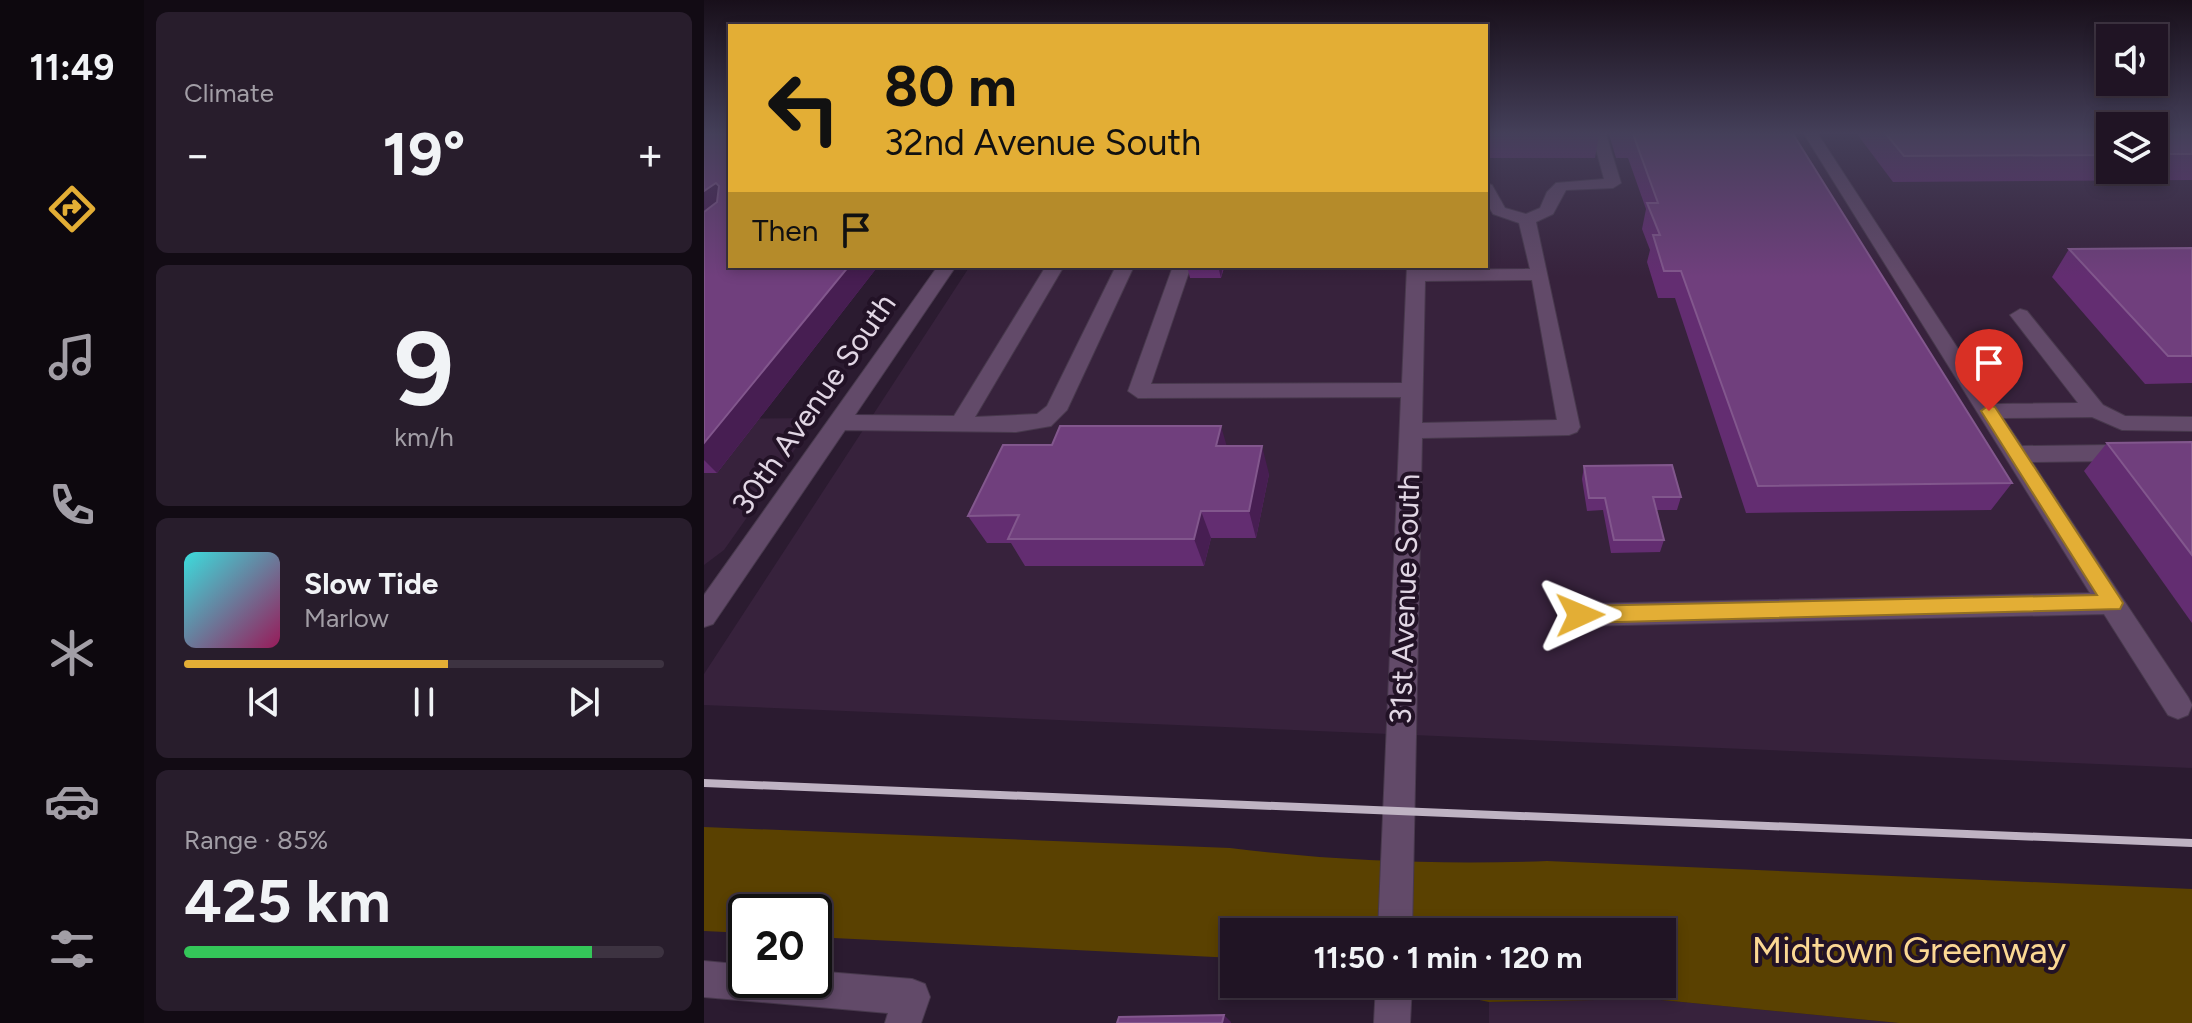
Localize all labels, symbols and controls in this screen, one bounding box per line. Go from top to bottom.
map controls [2096,24,2168,184]
button: sound [2096,24,2168,96]
text: 11:49 [30,46,114,89]
text: 80 m [884,53,1017,120]
icon: left [752,56,856,160]
text: Climate [184,77,274,109]
button: layers [2096,112,2168,184]
text: 19° [383,118,465,190]
text: 32nd Avenue South [884,121,1201,164]
text: − [184,128,211,181]
text: + [637,128,664,181]
icon: directions [44,181,100,237]
icon: arrive [834,208,878,252]
text: Then [752,212,818,249]
street label: 30th Avenue South [724,286,903,521]
text: 9 [394,306,454,431]
icon: music [44,329,100,385]
pin [1955,329,2023,411]
icon: arrive [1967,341,2011,385]
text: km/h [394,421,454,453]
street label: 31st Avenue South [1382,473,1427,725]
icon: phone [44,477,100,533]
text: Slow Tide [304,565,438,602]
position arrow [1538,573,1622,657]
text: Marlow [304,602,389,634]
icon: climate [44,625,100,681]
icon: previous [242,680,286,724]
icon: pause [402,680,446,724]
icon: next [562,680,606,724]
icon: car [44,773,100,829]
text: Range · 85% [184,824,328,856]
text: 425 km [184,865,390,937]
speed limit sign: 20 [728,894,832,998]
icon: filters [44,921,100,977]
park label: Midtown Greenway [1752,929,2066,972]
text: 11:50 · 1 min · 120 m [1313,939,1583,976]

